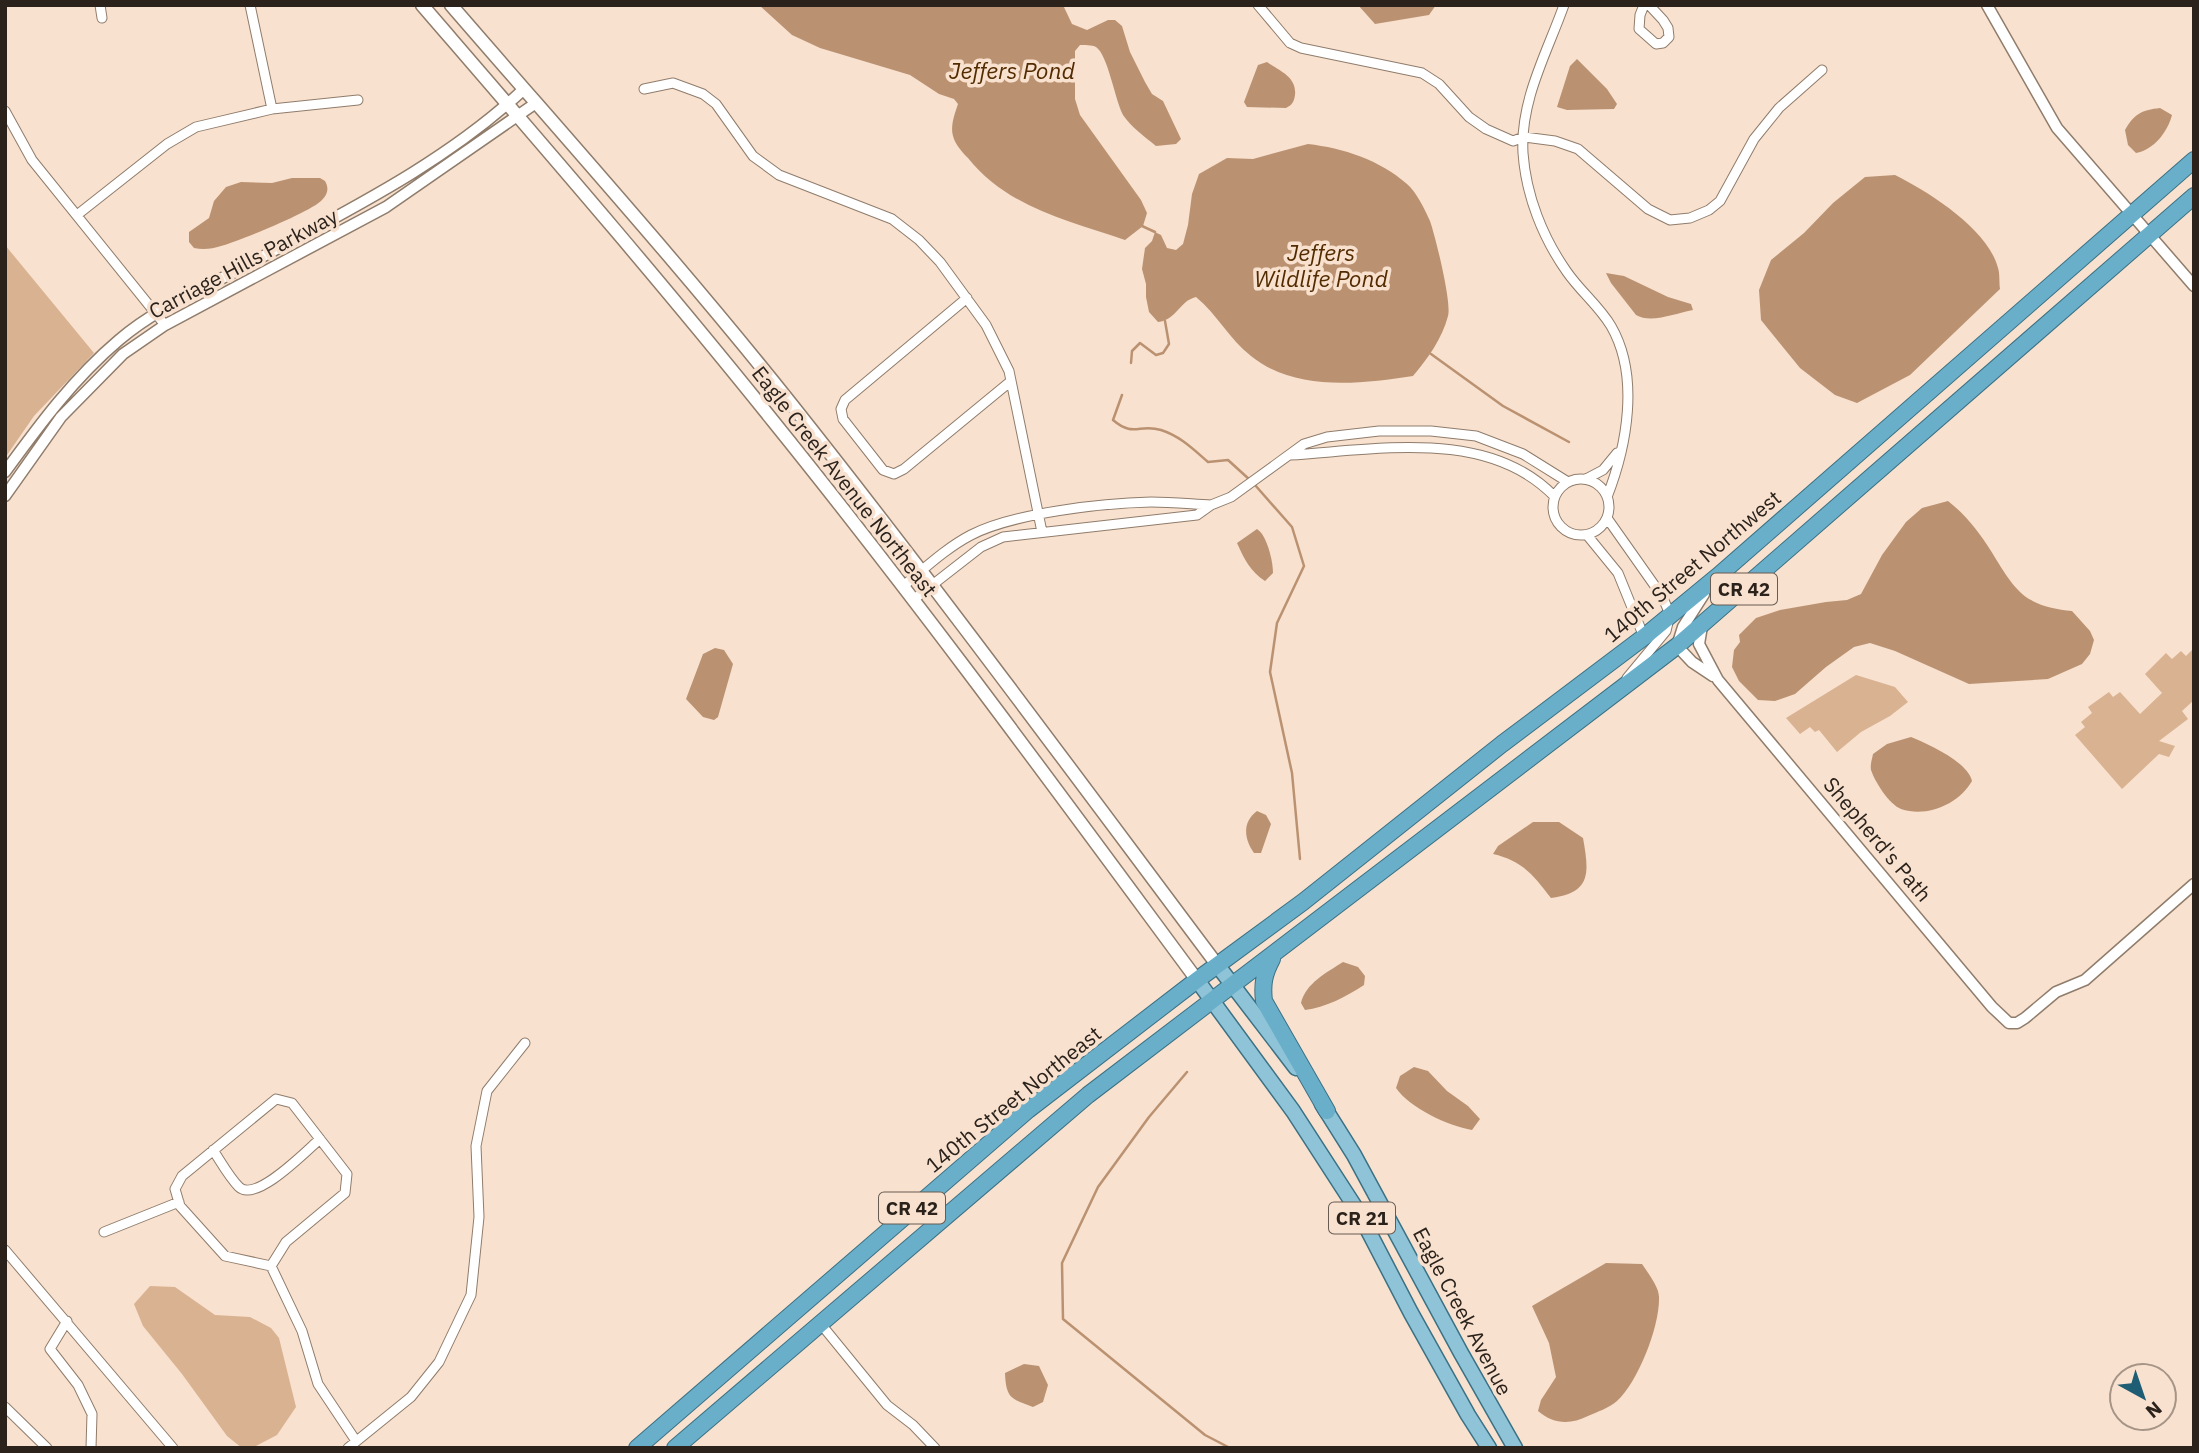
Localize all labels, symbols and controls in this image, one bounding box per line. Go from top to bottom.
water label: Jeffers Pond [949,55,1076,85]
street label: Carriage Hills Parkway [144,201,343,325]
water label: Jeffers Wildlife Pond [1254,237,1388,293]
street label: Eagle Creek Avenue Northeast [746,360,944,602]
street label: 140th Street Northwest [1598,484,1786,648]
road number: CR 42 [1711,574,1777,604]
street label: Shepherd's Path [1818,771,1938,907]
street label: 140th Street Northeast [919,1019,1107,1179]
road number: CR 42 [879,1192,945,1224]
road number: CR 21 [1329,1202,1395,1234]
street label: Eagle Creek Avenue [1407,1222,1519,1400]
north arrow [2108,1362,2178,1432]
text: N [2141,1396,2167,1424]

